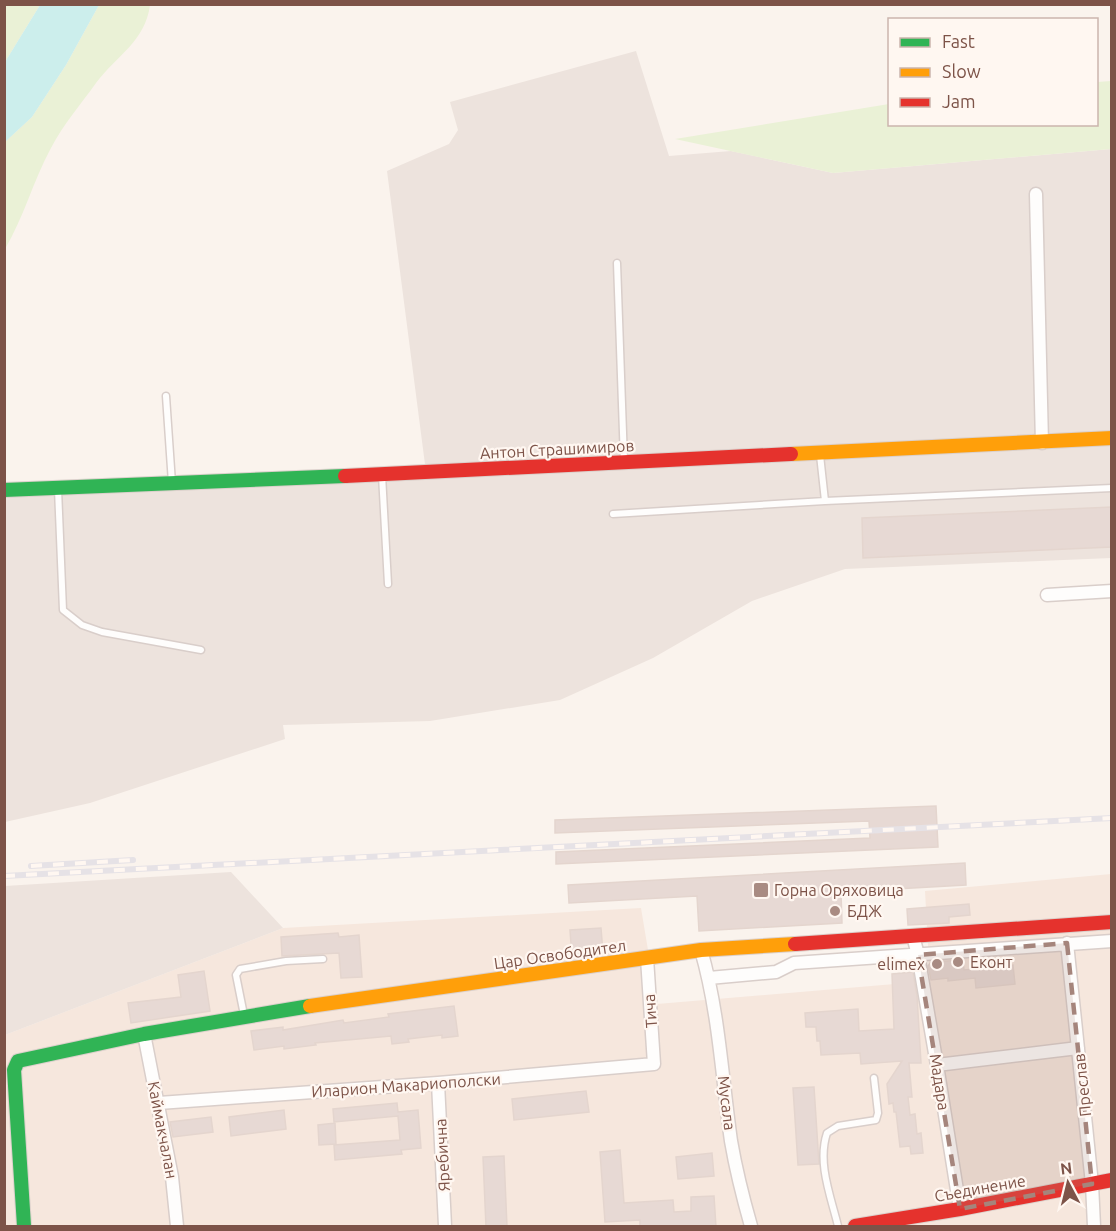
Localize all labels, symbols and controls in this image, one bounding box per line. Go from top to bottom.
legend [888,18,1098,126]
text: Fast [942,31,975,51]
text: Slow [942,61,981,81]
text: Jam [942,91,976,111]
street label: Антон Страшимиров [479,436,635,462]
marker: Горна Оряховица [752,881,770,899]
place label: Горна Оряховица [774,881,904,899]
place label: БДЖ [847,902,882,920]
marker: БДЖ [828,904,842,918]
street label: Цар Освободител [493,936,627,972]
place label: Еконт [970,953,1013,971]
place label: elimex [877,955,925,973]
marker: Еконт [951,955,965,969]
marker: elimex [930,957,944,971]
street label: Тича [640,993,660,1029]
street label: Мадара [927,1052,953,1112]
street label: Преслав [1070,1053,1094,1117]
street label: Иларион Макариополски [311,1069,501,1101]
street label: Мусала [715,1075,739,1131]
street label: Каймакчалан [145,1080,181,1180]
street label: Яребична [431,1118,453,1192]
north arrow [1038,1153,1098,1213]
text: N [1059,1158,1073,1178]
street label: Съединение [933,1171,1027,1205]

